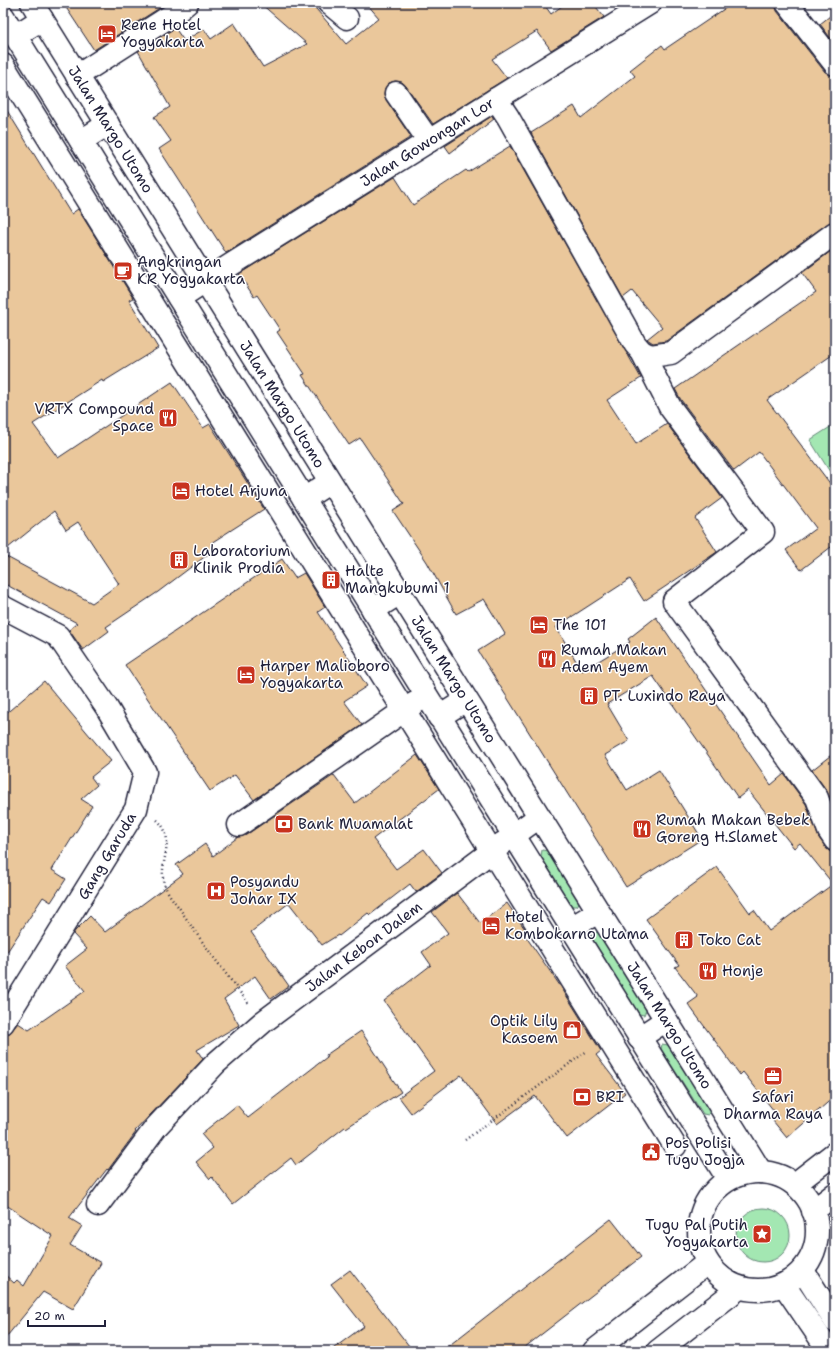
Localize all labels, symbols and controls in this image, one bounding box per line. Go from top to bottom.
place label: Rene Hotel Yogyakarta [121,15,205,52]
hotel icon: Rene Hotel Yogyakarta [96,23,118,45]
street label: Jalan Margo Utomo [64,62,158,197]
street label: Jalan Gowongan Lor [356,93,498,192]
place label: Angkringan KR Yogyakarta [137,252,246,289]
cafe icon: Angkringan KR Yogyakarta [112,260,134,282]
street label: Jalan Margo Utomo [235,337,330,472]
place label: VRTX Compound Space [34,399,154,436]
restaurant icon: VRTX Compound Space [157,407,179,429]
hotel icon: Hotel Arjuna [170,480,192,502]
place label: Hotel Arjuna [195,481,288,501]
place label: Laboratorium Klinik Prodia [193,541,291,578]
building icon: Laboratorium Klinik Prodia [168,549,190,571]
place label: Halte Mangkubumi 1 [345,561,450,598]
building icon: Halte Mangkubumi 1 [320,569,342,591]
street label: Jalan Margo Utomo [406,612,501,747]
hotel icon: The 101 [528,614,550,636]
place label: The 101 [553,615,607,635]
place label: Rumah Makan Adem Ayem [561,640,667,677]
restaurant icon: Rumah Makan Adem Ayem [536,648,558,670]
place label: Harper Malioboro Yogyakarta [260,656,390,693]
hotel icon: Harper Malioboro Yogyakarta [235,664,257,686]
building icon: PT. Luxindo Raya [578,685,600,707]
place label: PT. Luxindo Raya [603,686,726,706]
street label: Gang Garuda [73,808,141,903]
place label: Rumah Makan Bebek Goreng H.Slamet [656,810,810,847]
bank icon: Bank Muamalat [273,813,295,835]
place label: Bank Muamalat [298,814,413,834]
restaurant icon: Rumah Makan Bebek Goreng H.Slamet [631,818,653,840]
place label: Posyandu Johar IX [230,872,299,909]
hospital icon: Posyandu Johar IX [205,880,227,902]
street label: Jalan Kebon Dalem [301,897,426,997]
place label: Hotel Kombokarno Utama [505,907,649,944]
hotel icon: Hotel Kombokarno Utama [480,915,502,937]
building icon: Toko Cat [673,929,695,951]
place label: Toko Cat [698,930,761,950]
street label: Jalan Margo Utomo [622,958,717,1093]
restaurant icon: Honje [697,960,719,982]
place label: Honje [722,961,763,981]
place label: Optik Lily Kasoem [490,1011,558,1048]
shop icon: Optik Lily Kasoem [561,1019,583,1041]
office icon: Safari Dharma Raya [762,1065,784,1087]
bank icon: BRI [571,1086,593,1108]
place label: BRI [596,1087,624,1107]
place label: Safari Dharma Raya [723,1087,823,1124]
place label: Pos Polisi Tugu Jogja [665,1133,745,1170]
public building icon: Pos Polisi Tugu Jogja [640,1141,662,1163]
place label: Tugu Pal Putih Yogyakarta [645,1215,749,1252]
place icon: Tugu Pal Putih Yogyakarta [751,1223,773,1245]
scale bar [28,1302,105,1328]
text: 20 m [34,1308,65,1324]

